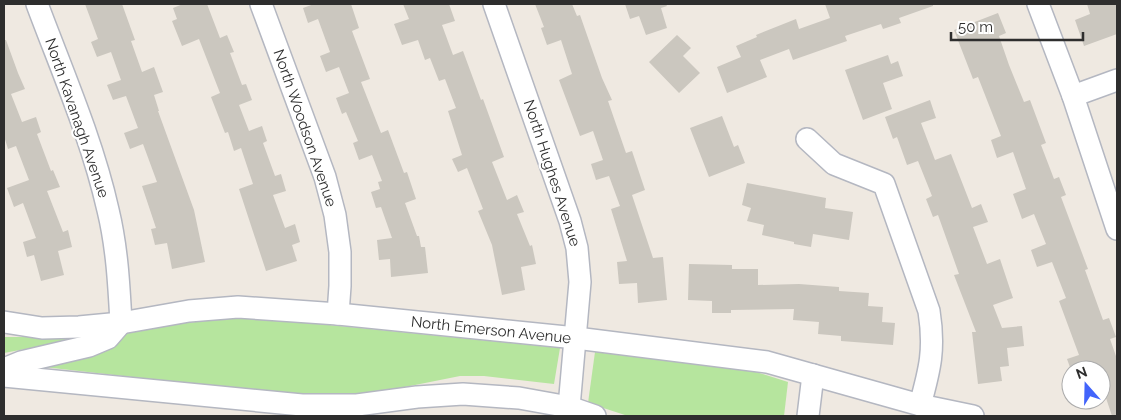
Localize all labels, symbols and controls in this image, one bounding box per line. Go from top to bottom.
scale bar [951,10,1084,42]
text: 50 m [958,18,993,36]
street label: North Kavanagh Avenue [41,36,113,200]
street label: North Woodson Avenue [270,47,341,209]
street label: North Hughes Avenue [520,97,584,249]
street label: North Emerson Avenue [410,313,572,347]
north arrow [1061,360,1111,410]
text: N [1074,363,1089,382]

